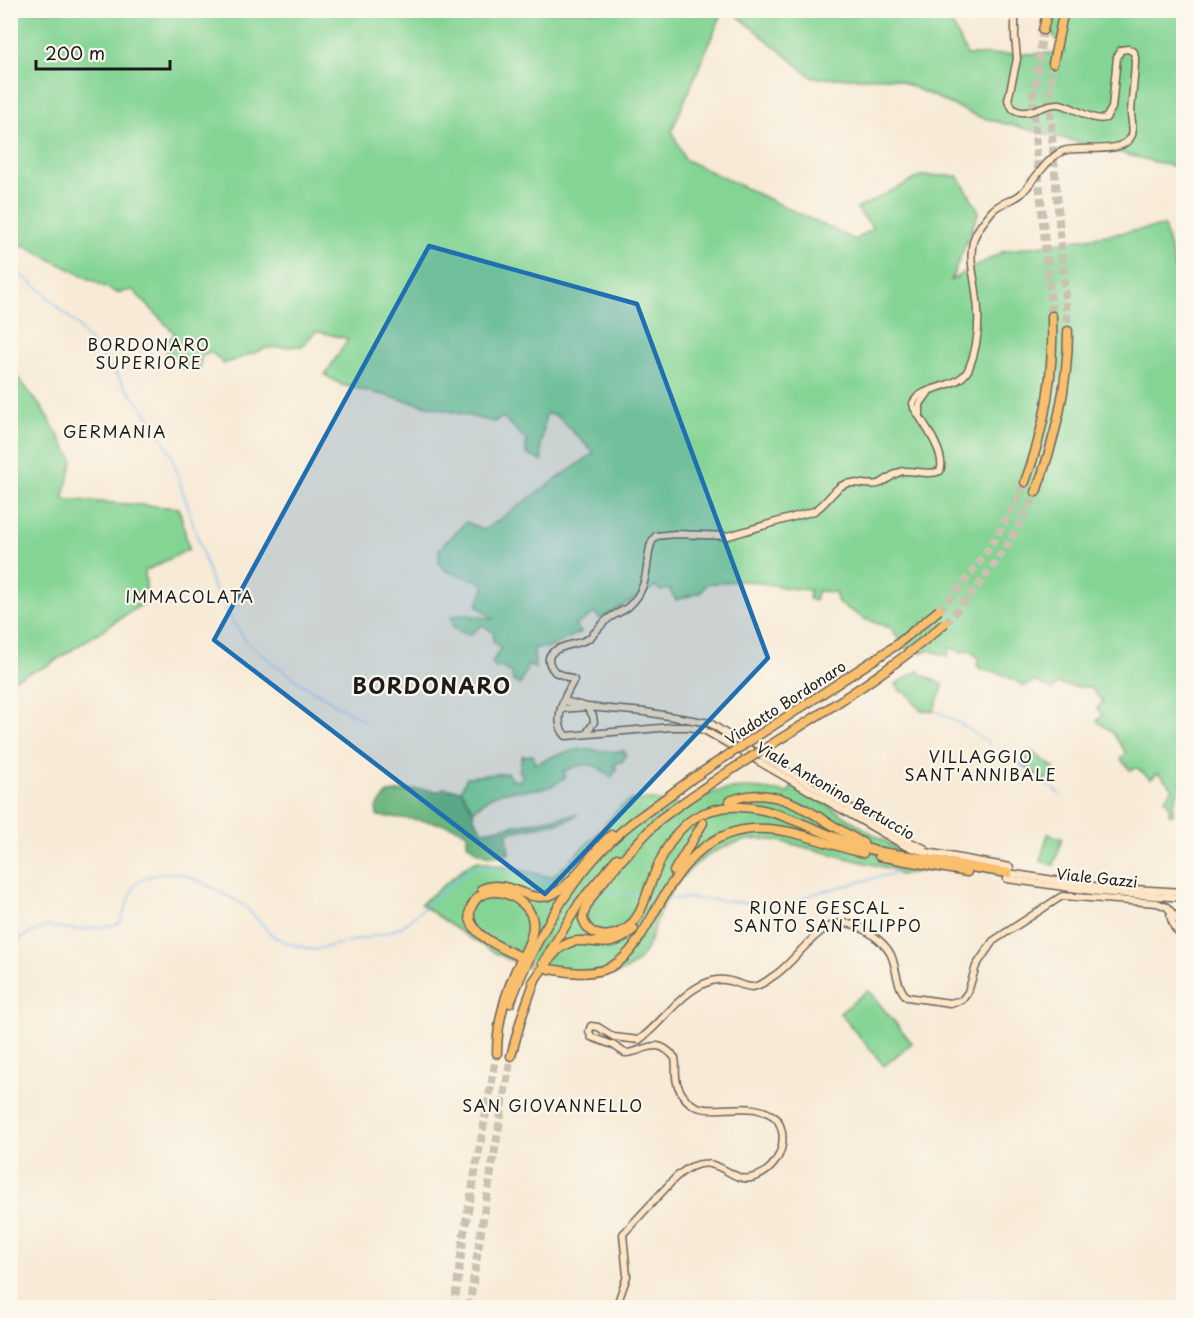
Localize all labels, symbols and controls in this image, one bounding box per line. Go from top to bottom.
scale bar [36,33,170,71]
text: 200 m [45,39,105,66]
district label: BORDONARO SUPERIORE [87,332,211,374]
district label: GERMANIA [63,419,167,443]
district label: IMMACOLATA [126,584,254,608]
street label: Viadotto Bordonaro [720,654,850,750]
district label: BORDONARO [352,669,512,701]
street label: Viale Antonino Bertuccio [753,735,919,845]
district label: VILLAGGIO SANT'ANNIBALE [905,744,1057,786]
street label: Viale Gazzi [1055,861,1139,893]
district label: RIONE GESCAL - SANTO SAN FILIPPO [734,895,922,937]
district label: SAN GIOVANNELLO [462,1093,644,1117]

